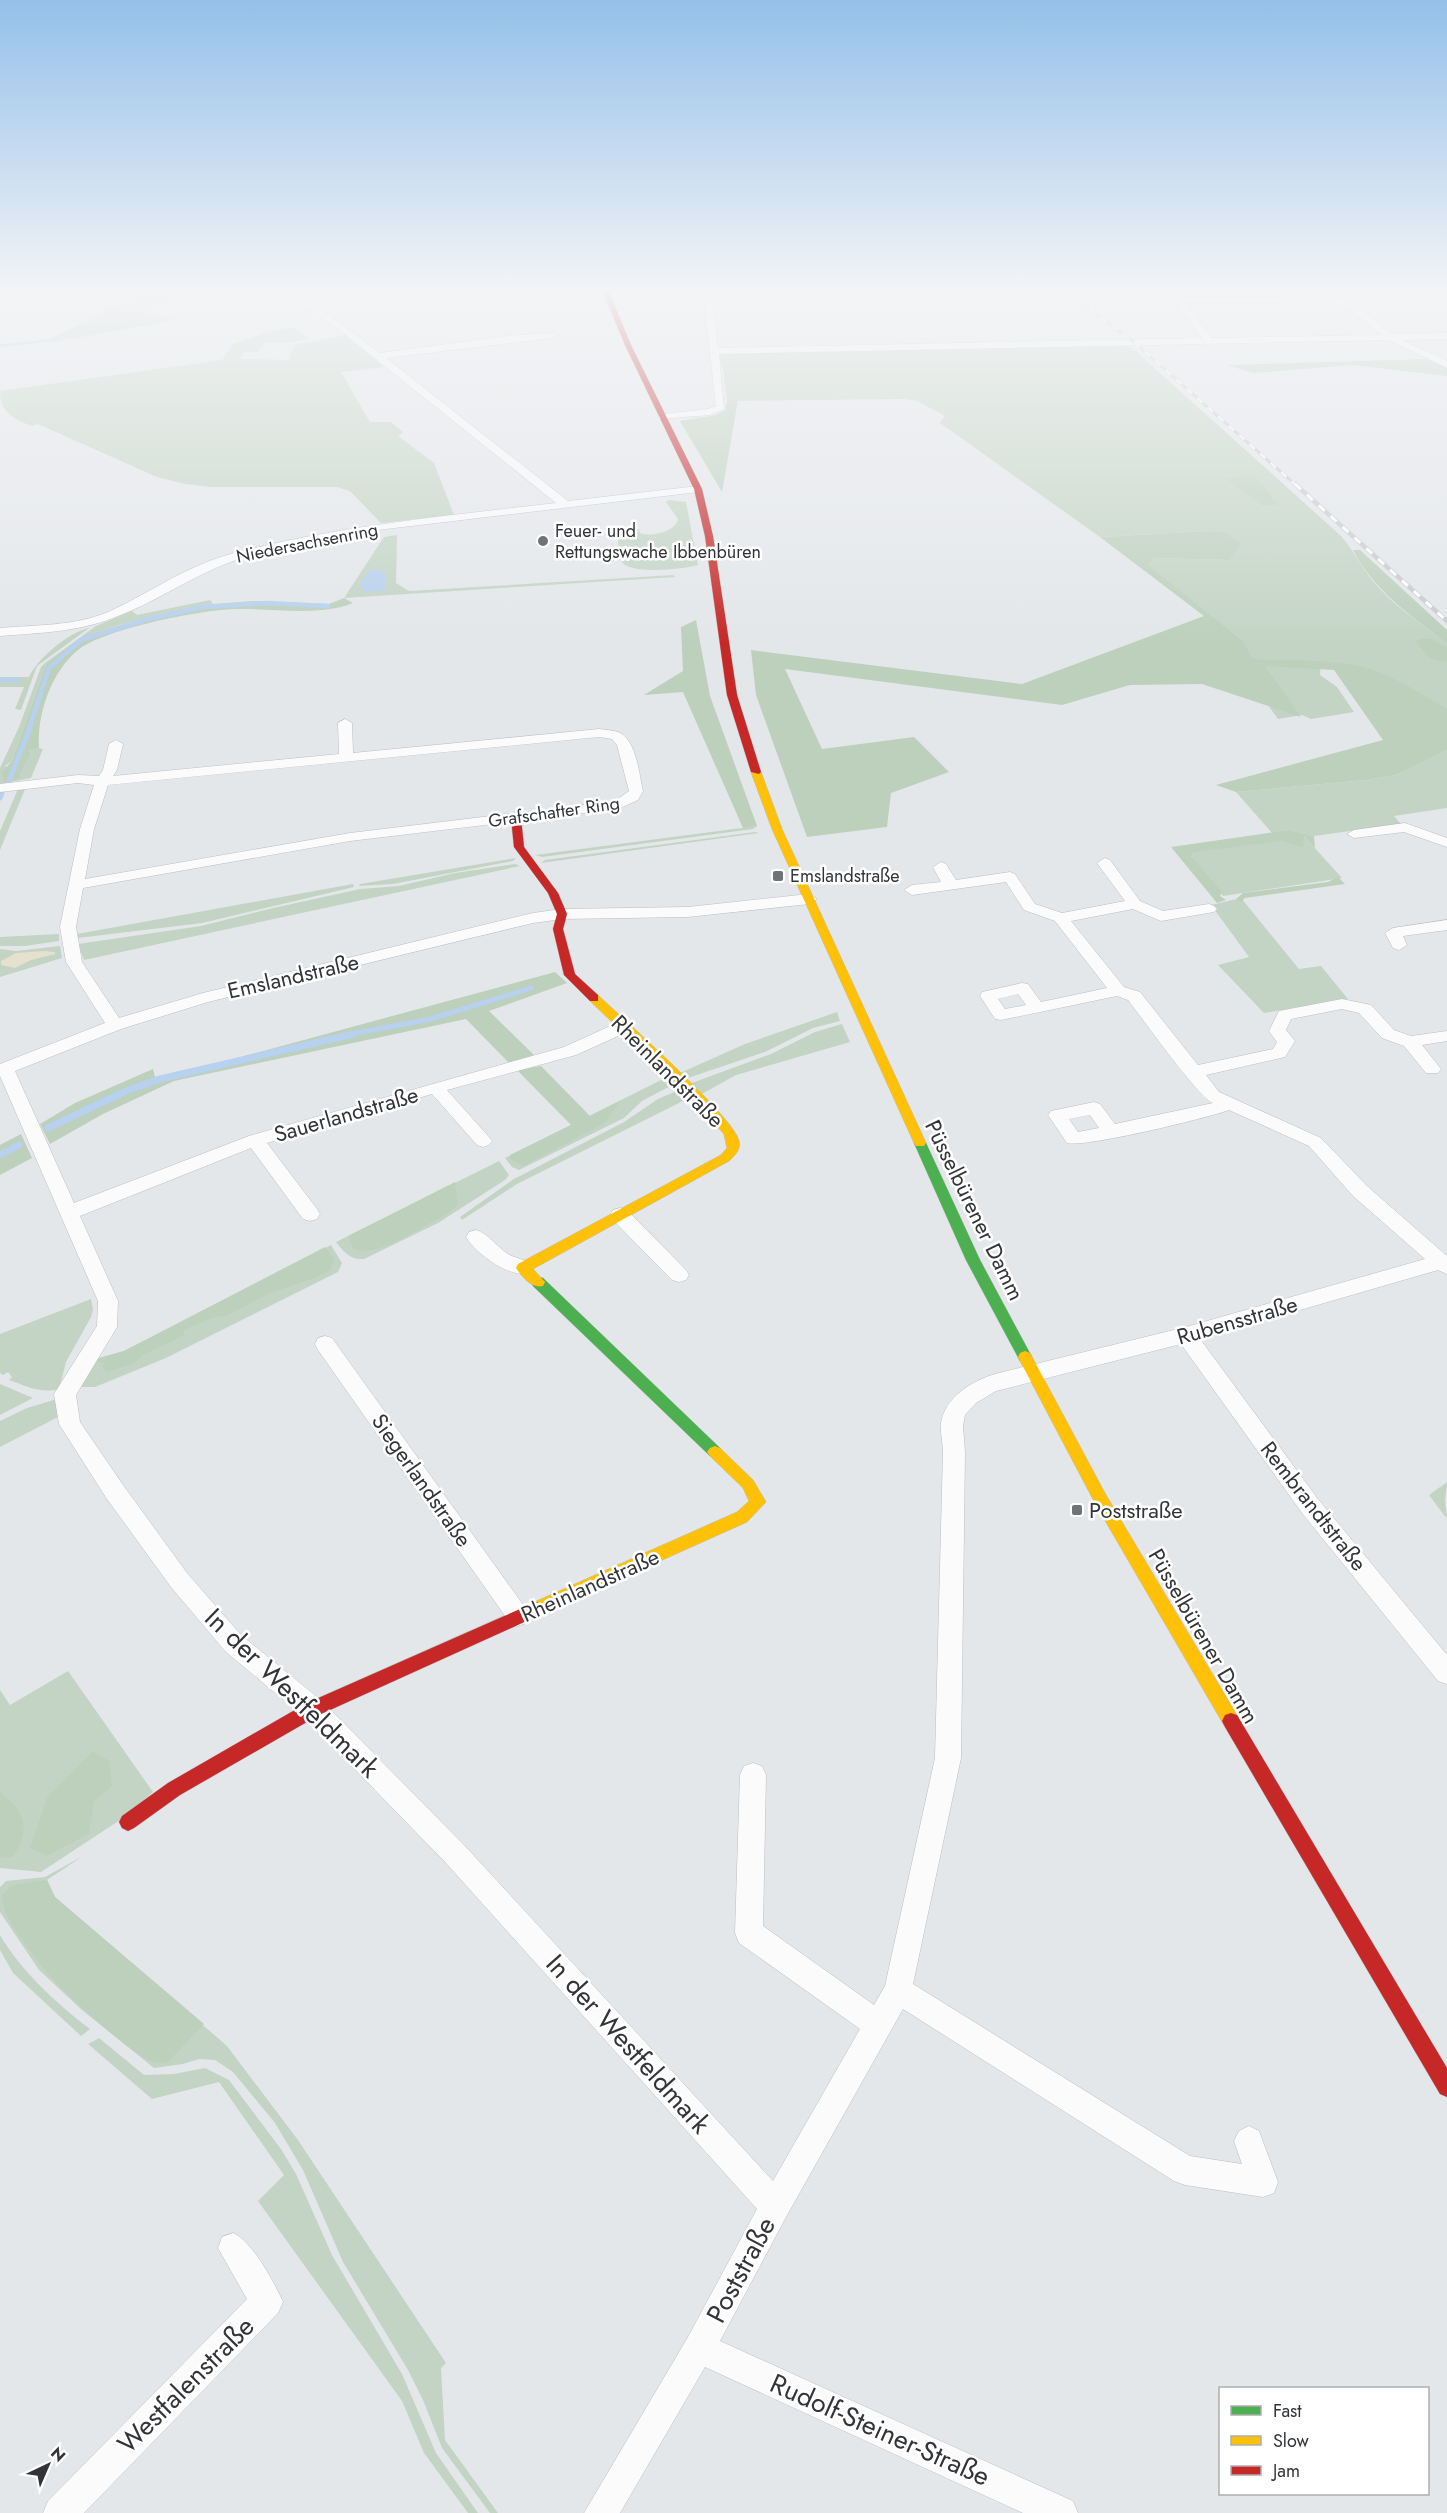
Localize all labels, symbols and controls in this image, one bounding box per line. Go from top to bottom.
street label: Niedersachsenring [234,516,380,570]
place label: Feuer- und Rettungswache Ibbenbüren [555,518,761,565]
marker: Feuer- und Rettungswache Ibbenbüren [536,534,550,548]
street label: Grafschafter Ring [486,790,622,834]
place label: Emslandstraße [790,863,900,889]
marker: Emslandstraße [771,869,785,883]
street label: Emslandstraße [224,945,362,1007]
street label: Rheinlandstraße [604,1007,732,1135]
street label: Sauerlandstraße [270,1078,422,1150]
street label: Püsselbürener Damm [917,1114,1033,1306]
street label: Rubensstraße [1173,1288,1301,1352]
street label: Siegerlandstraße [364,1407,480,1553]
street label: Rembrandtstraße [1253,1434,1375,1578]
place label: Poststraße [1089,1494,1183,1526]
marker: Poststraße [1070,1503,1084,1517]
street label: Rheinlandstraße [516,1540,664,1630]
street label: Püsselbürener Damm [1141,1543,1267,1729]
street label: In der Westfeldmark [196,1599,389,1787]
street label: In der Westfeldmark [537,1945,720,2142]
street label: Poststraße [696,2210,785,2330]
street label: Westfalenstraße [108,2307,263,2462]
street label: Rudolf-Steiner-Straße [764,2364,996,2496]
legend [1219,2387,1429,2495]
text: Fast [1273,2398,1302,2424]
text: Slow [1273,2428,1310,2454]
north arrow [18,2435,78,2495]
text: N [46,2442,71,2467]
text: Jam [1271,2458,1300,2484]

